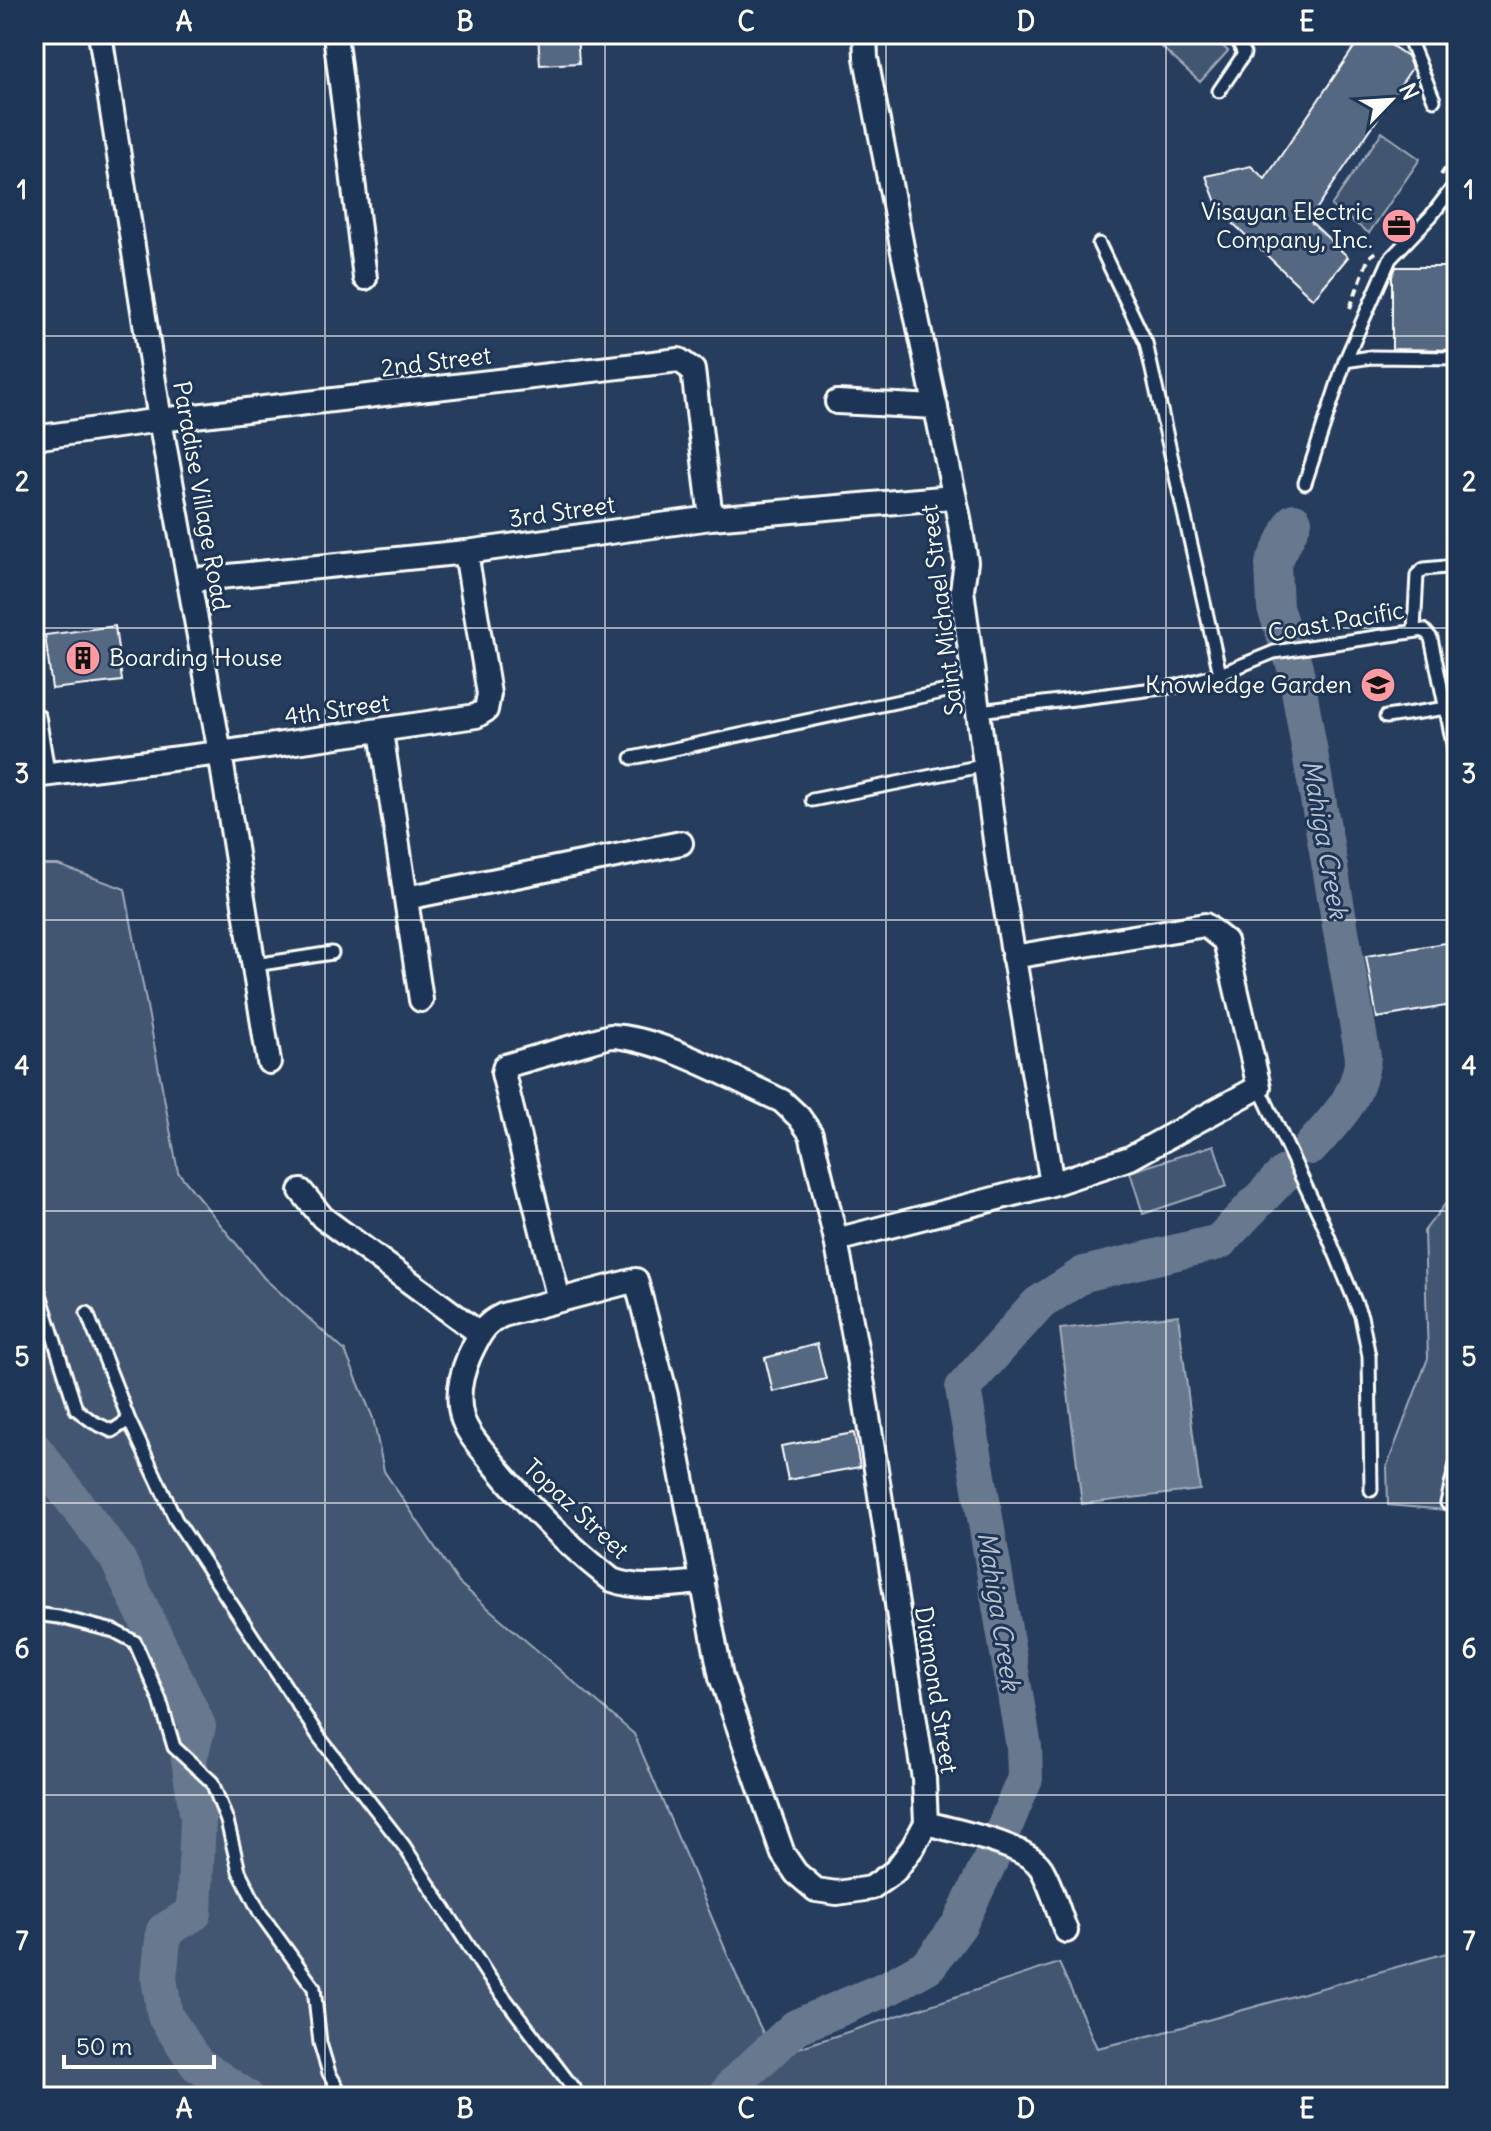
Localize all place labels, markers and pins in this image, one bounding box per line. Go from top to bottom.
place label: Visayan Electric Company, Inc. [1201,196,1373,254]
office icon: Visayan Electric Company, Inc. [1380,207,1418,245]
building icon: Boarding House [64,639,102,677]
place label: Boarding House [109,642,283,672]
school or university icon: Knowledge Garden [1359,666,1397,704]
place label: Knowledge Garden [1145,669,1352,699]

